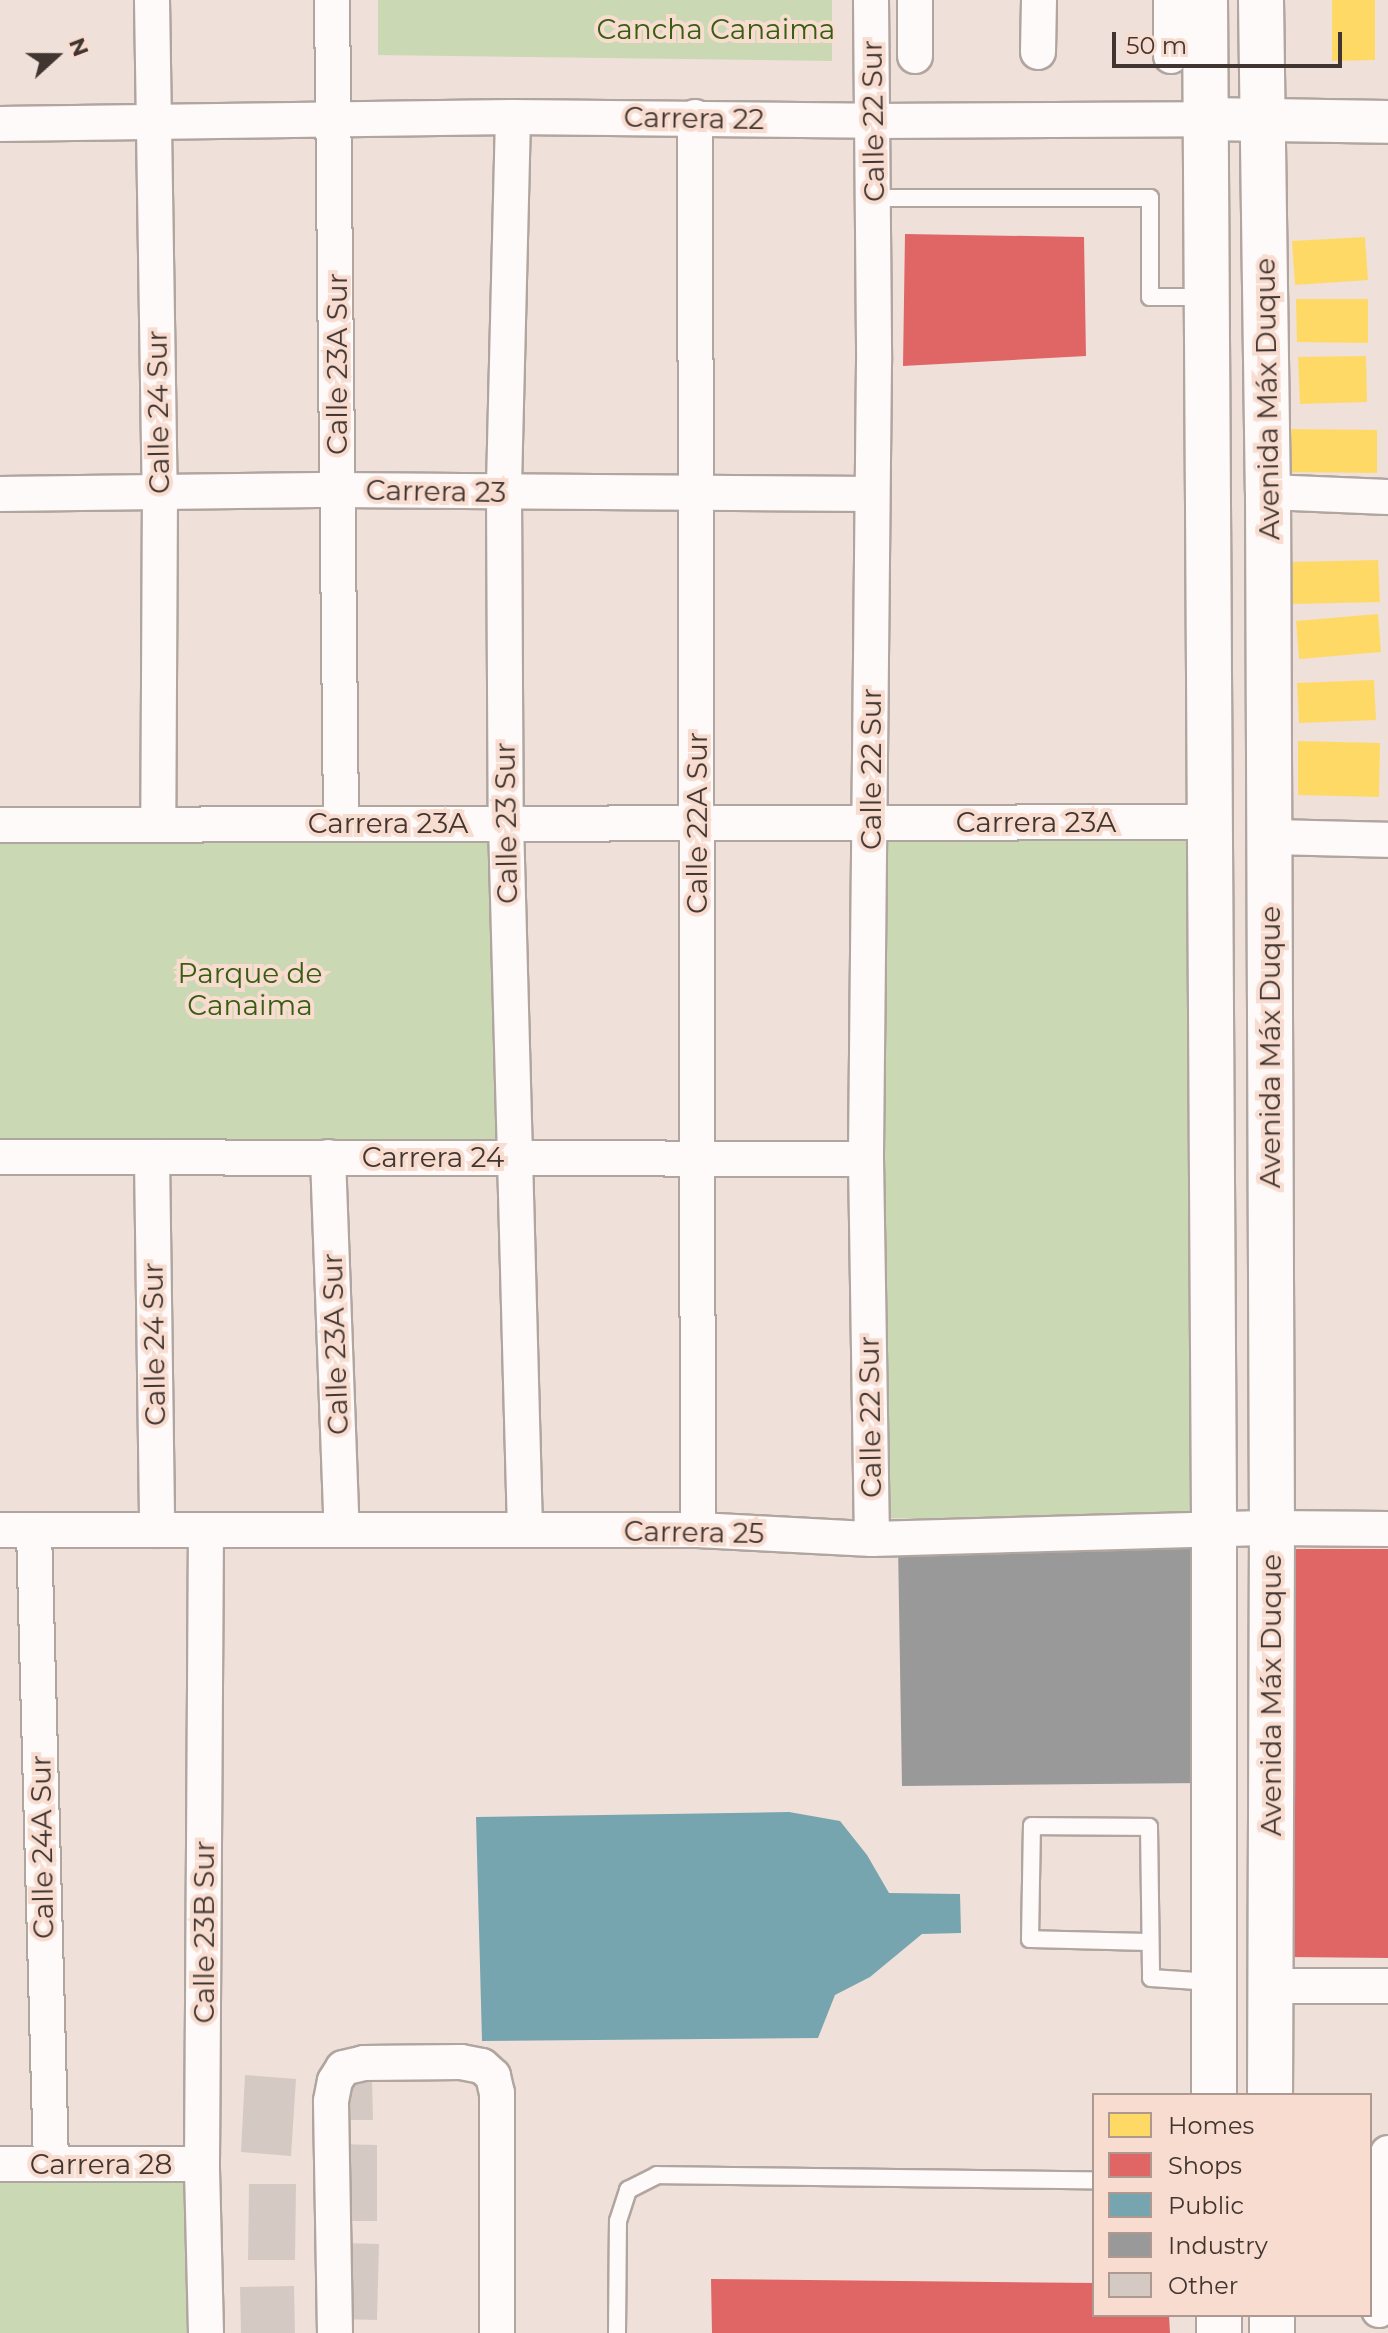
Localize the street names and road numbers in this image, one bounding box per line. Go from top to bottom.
street label: Calle 22 Sur [855,40,891,202]
street label: Carrera 22 [623,100,765,136]
street label: Avenida Máx Duque [1248,257,1286,541]
street label: Calle 23A Sur [320,273,354,455]
street label: Calle 24 Sur [140,330,176,494]
street label: Carrera 23 [365,473,507,509]
street label: Calle 22 Sur [854,688,888,850]
street label: Calle 22A Sur [680,732,714,914]
street label: Calle 23 Sur [488,742,524,904]
street label: Carrera 23A [956,805,1116,839]
street label: Carrera 23A [308,806,468,840]
street label: Avenida Máx Duque [1253,906,1287,1188]
street label: Carrera 24 [362,1140,504,1174]
street label: Calle 23A Sur [315,1253,355,1435]
street label: Calle 24 Sur [136,1262,172,1426]
street label: Calle 22 Sur [852,1336,888,1498]
street label: Carrera 25 [623,1514,765,1550]
street label: Avenida Máx Duque [1254,1554,1288,1836]
street label: Calle 24A Sur [24,1755,60,1939]
street label: Calle 23B Sur [187,1841,221,2023]
street label: Carrera 28 [30,2147,172,2181]

